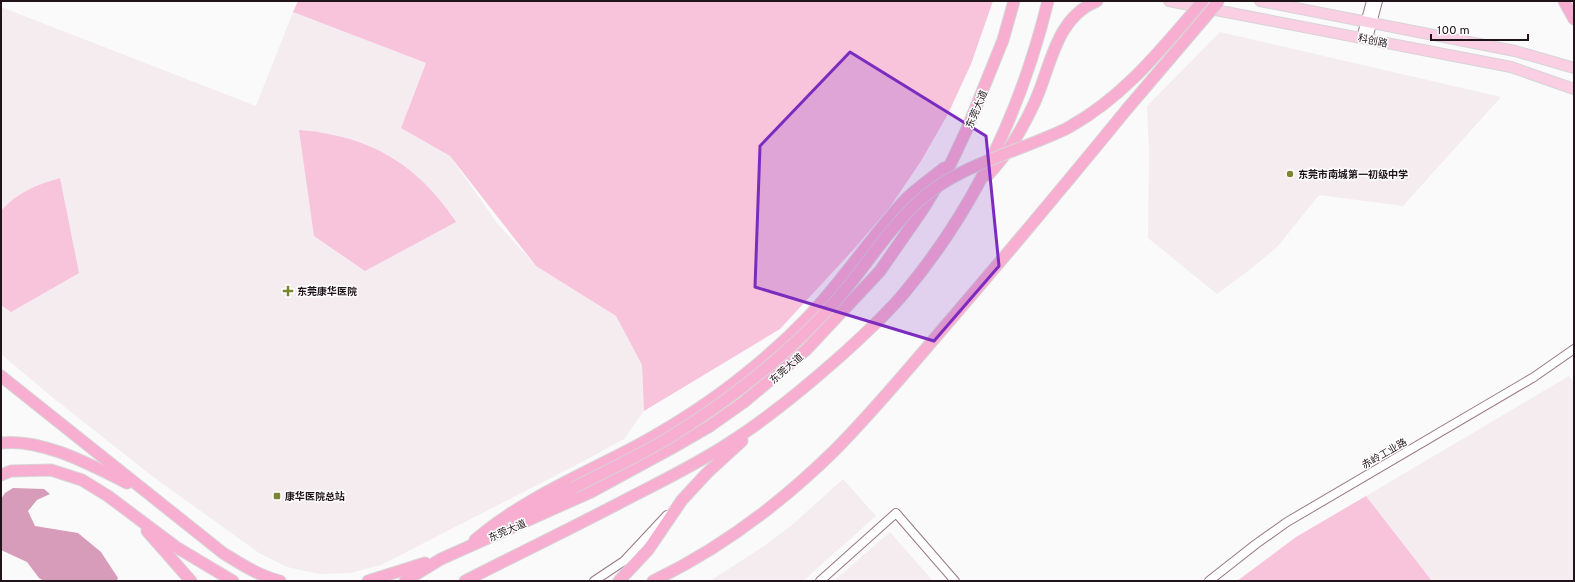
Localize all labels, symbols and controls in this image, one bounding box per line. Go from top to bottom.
scale bar [1431,16,1528,42]
text: 100 m [1437,23,1470,39]
street label: 科创路 [1357,32,1389,51]
street label: 东莞大道 [964,89,991,131]
place label: 东莞市南城第一初级中学 [1298,168,1408,182]
marker: 东莞市南城第一初级中学 [1285,169,1295,179]
marker: 东莞康华医院 [282,285,294,297]
place label: 东莞康华医院 [297,285,357,299]
street label: 东莞大道 [768,351,806,387]
street label: 赤岭工业路 [1360,436,1410,472]
place label: 康华医院总站 [285,490,345,504]
marker: 康华医院总站 [272,491,282,501]
street label: 东莞大道 [487,518,529,545]

